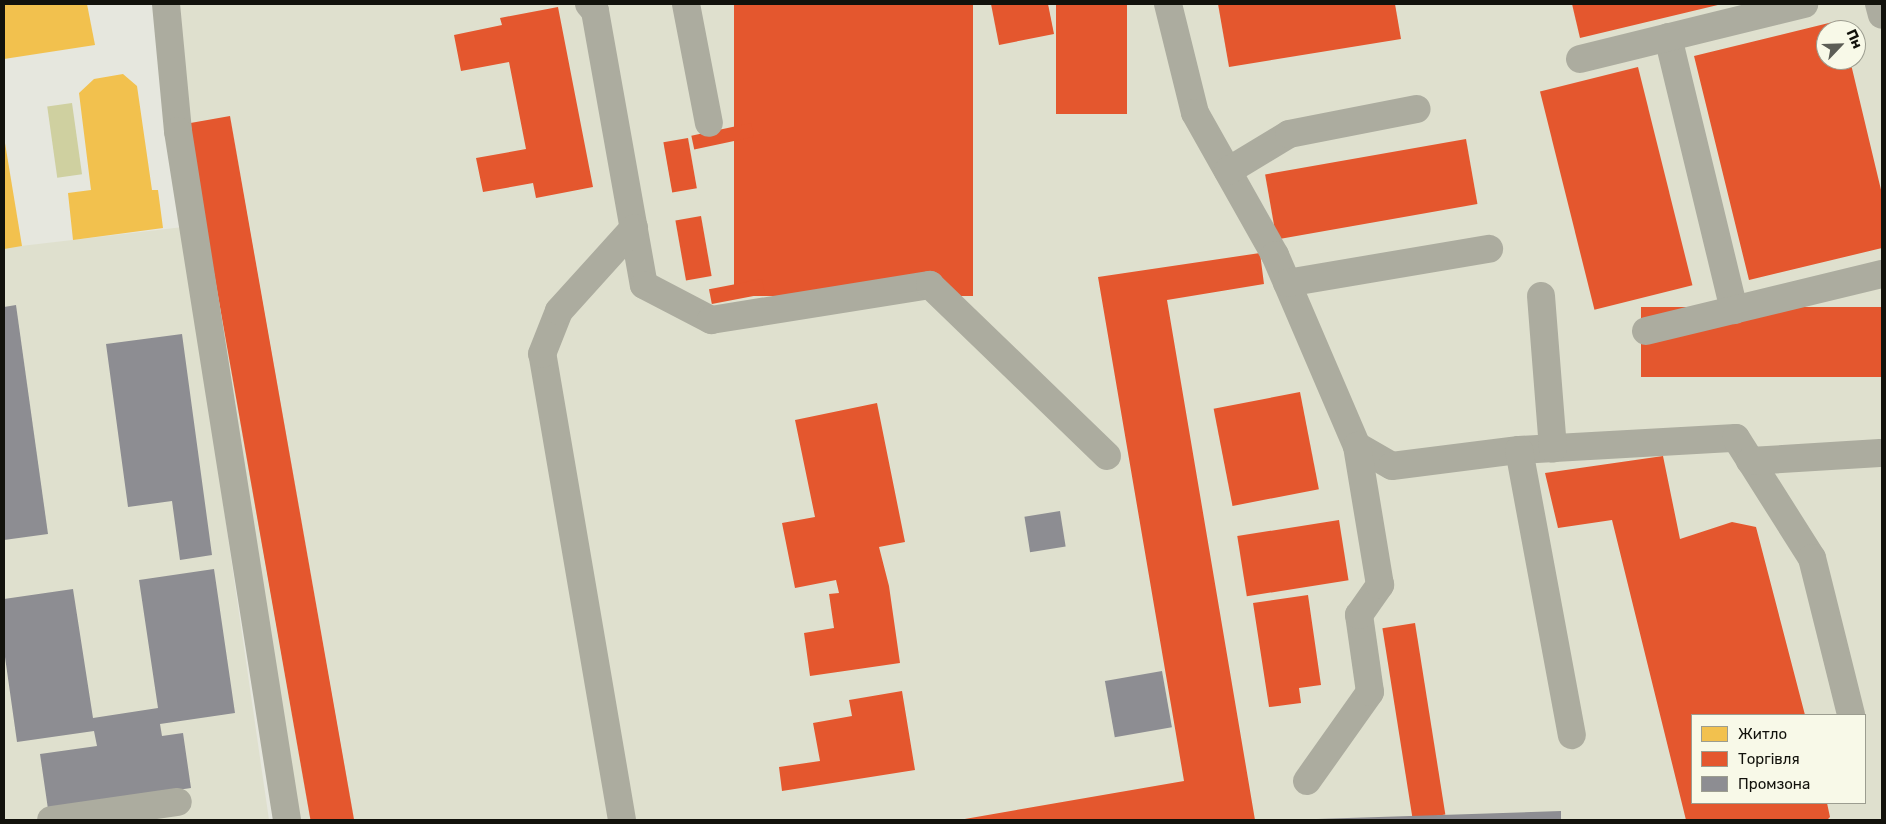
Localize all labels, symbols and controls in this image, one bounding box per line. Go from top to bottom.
north arrow [1816,20,1866,70]
text: Пн [1843,27,1866,51]
legend [1691,714,1866,804]
text: Житло [1738,725,1787,743]
text: Торгівля [1738,750,1800,768]
text: Промзона [1738,775,1810,793]

